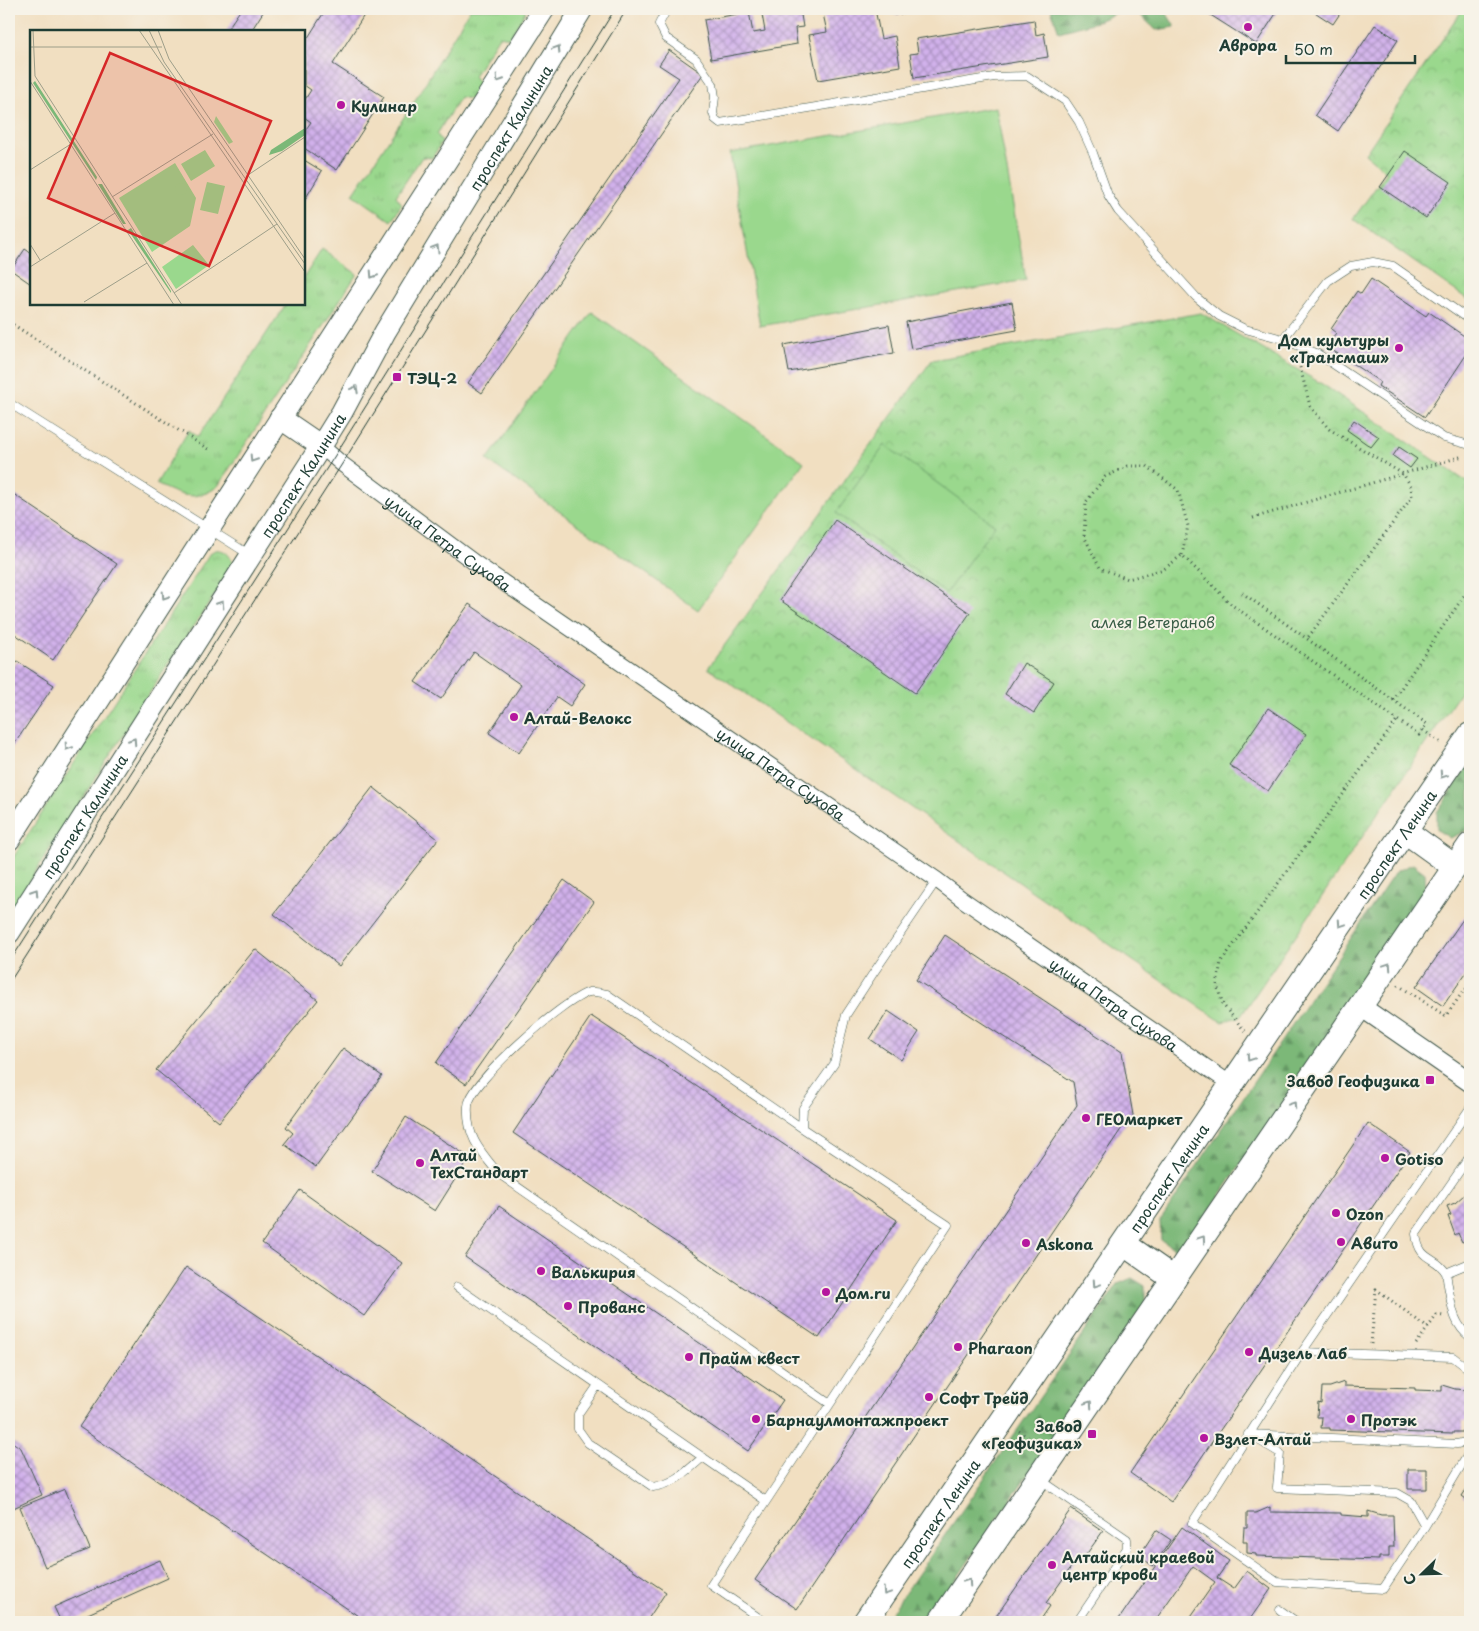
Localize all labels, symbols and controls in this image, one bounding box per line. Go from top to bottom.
marker: Аврора [1242,21,1254,33]
inset map [30,30,305,305]
scale bar [1286,32,1415,64]
place label: Аврора [1218,33,1277,56]
text: 50 m [1294,37,1333,60]
one-way arrow [551,46,561,55]
street label: проспект Калинина [463,59,557,195]
one-way arrow [495,74,505,83]
place label: Кулинар [351,94,417,117]
marker: Кулинар [335,99,347,111]
one-way arrow [430,244,440,253]
one-way arrow [370,269,379,278]
place label: Дом культуры «Трансмаш» [1278,328,1389,368]
marker: Дом культуры «Трансмаш» [1393,342,1405,354]
place label: ТЭЦ-2 [407,366,457,389]
marker: ТЭЦ-2 [391,371,403,383]
one-way arrow [349,385,359,394]
street label: проспект Калинина [254,407,351,542]
one-way arrow [250,454,260,463]
street label: улица Петра Сухова [380,488,517,597]
one-way arrow [162,590,171,599]
one-way arrow [214,601,224,610]
park label: аллея Ветеранов [1091,610,1215,633]
place label: Алтай-Велокс [524,706,632,729]
marker: Алтай-Велокс [508,711,520,723]
street label: улица Петра Сухова [712,721,851,826]
one-way arrow [126,737,136,746]
one-way arrow [65,742,74,751]
street label: проспект Калинина [35,749,133,883]
one-way arrow [1440,770,1449,779]
street label: проспект Ленина [1350,784,1442,903]
one-way arrow [29,889,38,898]
one-way arrow [1338,919,1348,928]
street label: улица Петра Сухова [1045,951,1184,1057]
one-way arrow [1381,962,1391,971]
one-way arrow [1247,1053,1256,1062]
place label: Завод Геофизика [1286,1069,1421,1092]
marker: Завод Геофизика [1424,1074,1436,1086]
one-way arrow [1287,1101,1296,1110]
place label: ГЕОмаркет [1096,1107,1184,1130]
marker: ГЕОмаркет [1080,1112,1092,1124]
street label: проспект Ленина [1123,1118,1214,1237]
place label: Алтай ТехСтандарт [430,1143,529,1183]
place label: Gotiso [1395,1147,1443,1170]
marker: Gotiso [1379,1152,1391,1164]
marker: Алтай ТехСтандарт [414,1157,426,1169]
place label: Ozon [1346,1202,1384,1225]
marker: Ozon [1330,1207,1342,1219]
place label: Авито [1351,1231,1398,1254]
place label: Askona [1035,1232,1093,1255]
one-way arrow [1195,1235,1205,1244]
marker: Авито [1335,1236,1347,1248]
marker: Askona [1020,1237,1032,1249]
place label: Валькирия [551,1260,636,1283]
marker: Валькирия [535,1265,547,1277]
one-way arrow [1093,1278,1102,1288]
place label: Дом.ru [835,1281,891,1304]
marker: Дом.ru [820,1286,832,1298]
place label: Прованс [578,1295,646,1318]
marker: Прованс [562,1300,574,1312]
place label: Pharaon [968,1336,1033,1359]
marker: Pharaon [952,1341,964,1353]
place label: Дизель Лаб [1258,1341,1347,1364]
place label: Прайм квест [699,1346,801,1369]
marker: Дизель Лаб [1243,1346,1255,1358]
marker: Прайм квест [683,1351,695,1363]
place label: Софт Трейд [939,1386,1029,1409]
marker: Софт Трейд [923,1391,935,1403]
one-way arrow [1083,1401,1092,1410]
place label: Барнаулмонтажпроект [766,1408,950,1431]
place label: Протэк [1361,1408,1417,1431]
marker: Барнаулмонтажпроект [750,1413,762,1425]
marker: Протэк [1345,1413,1357,1425]
place label: Завод «Геофизика» [982,1414,1082,1454]
place label: Взлет-Алтай [1214,1427,1311,1450]
marker: Завод «Геофизика» [1086,1428,1098,1440]
marker: Взлет-Алтай [1198,1432,1210,1444]
street label: проспект Ленина [894,1453,985,1572]
place label: Алтайский краевой центр крови [1062,1545,1215,1585]
north arrow [1396,1548,1446,1598]
marker: Алтайский краевой центр крови [1046,1559,1058,1571]
text: С [1398,1570,1421,1588]
one-way arrow [962,1578,971,1588]
one-way arrow [883,1586,892,1595]

